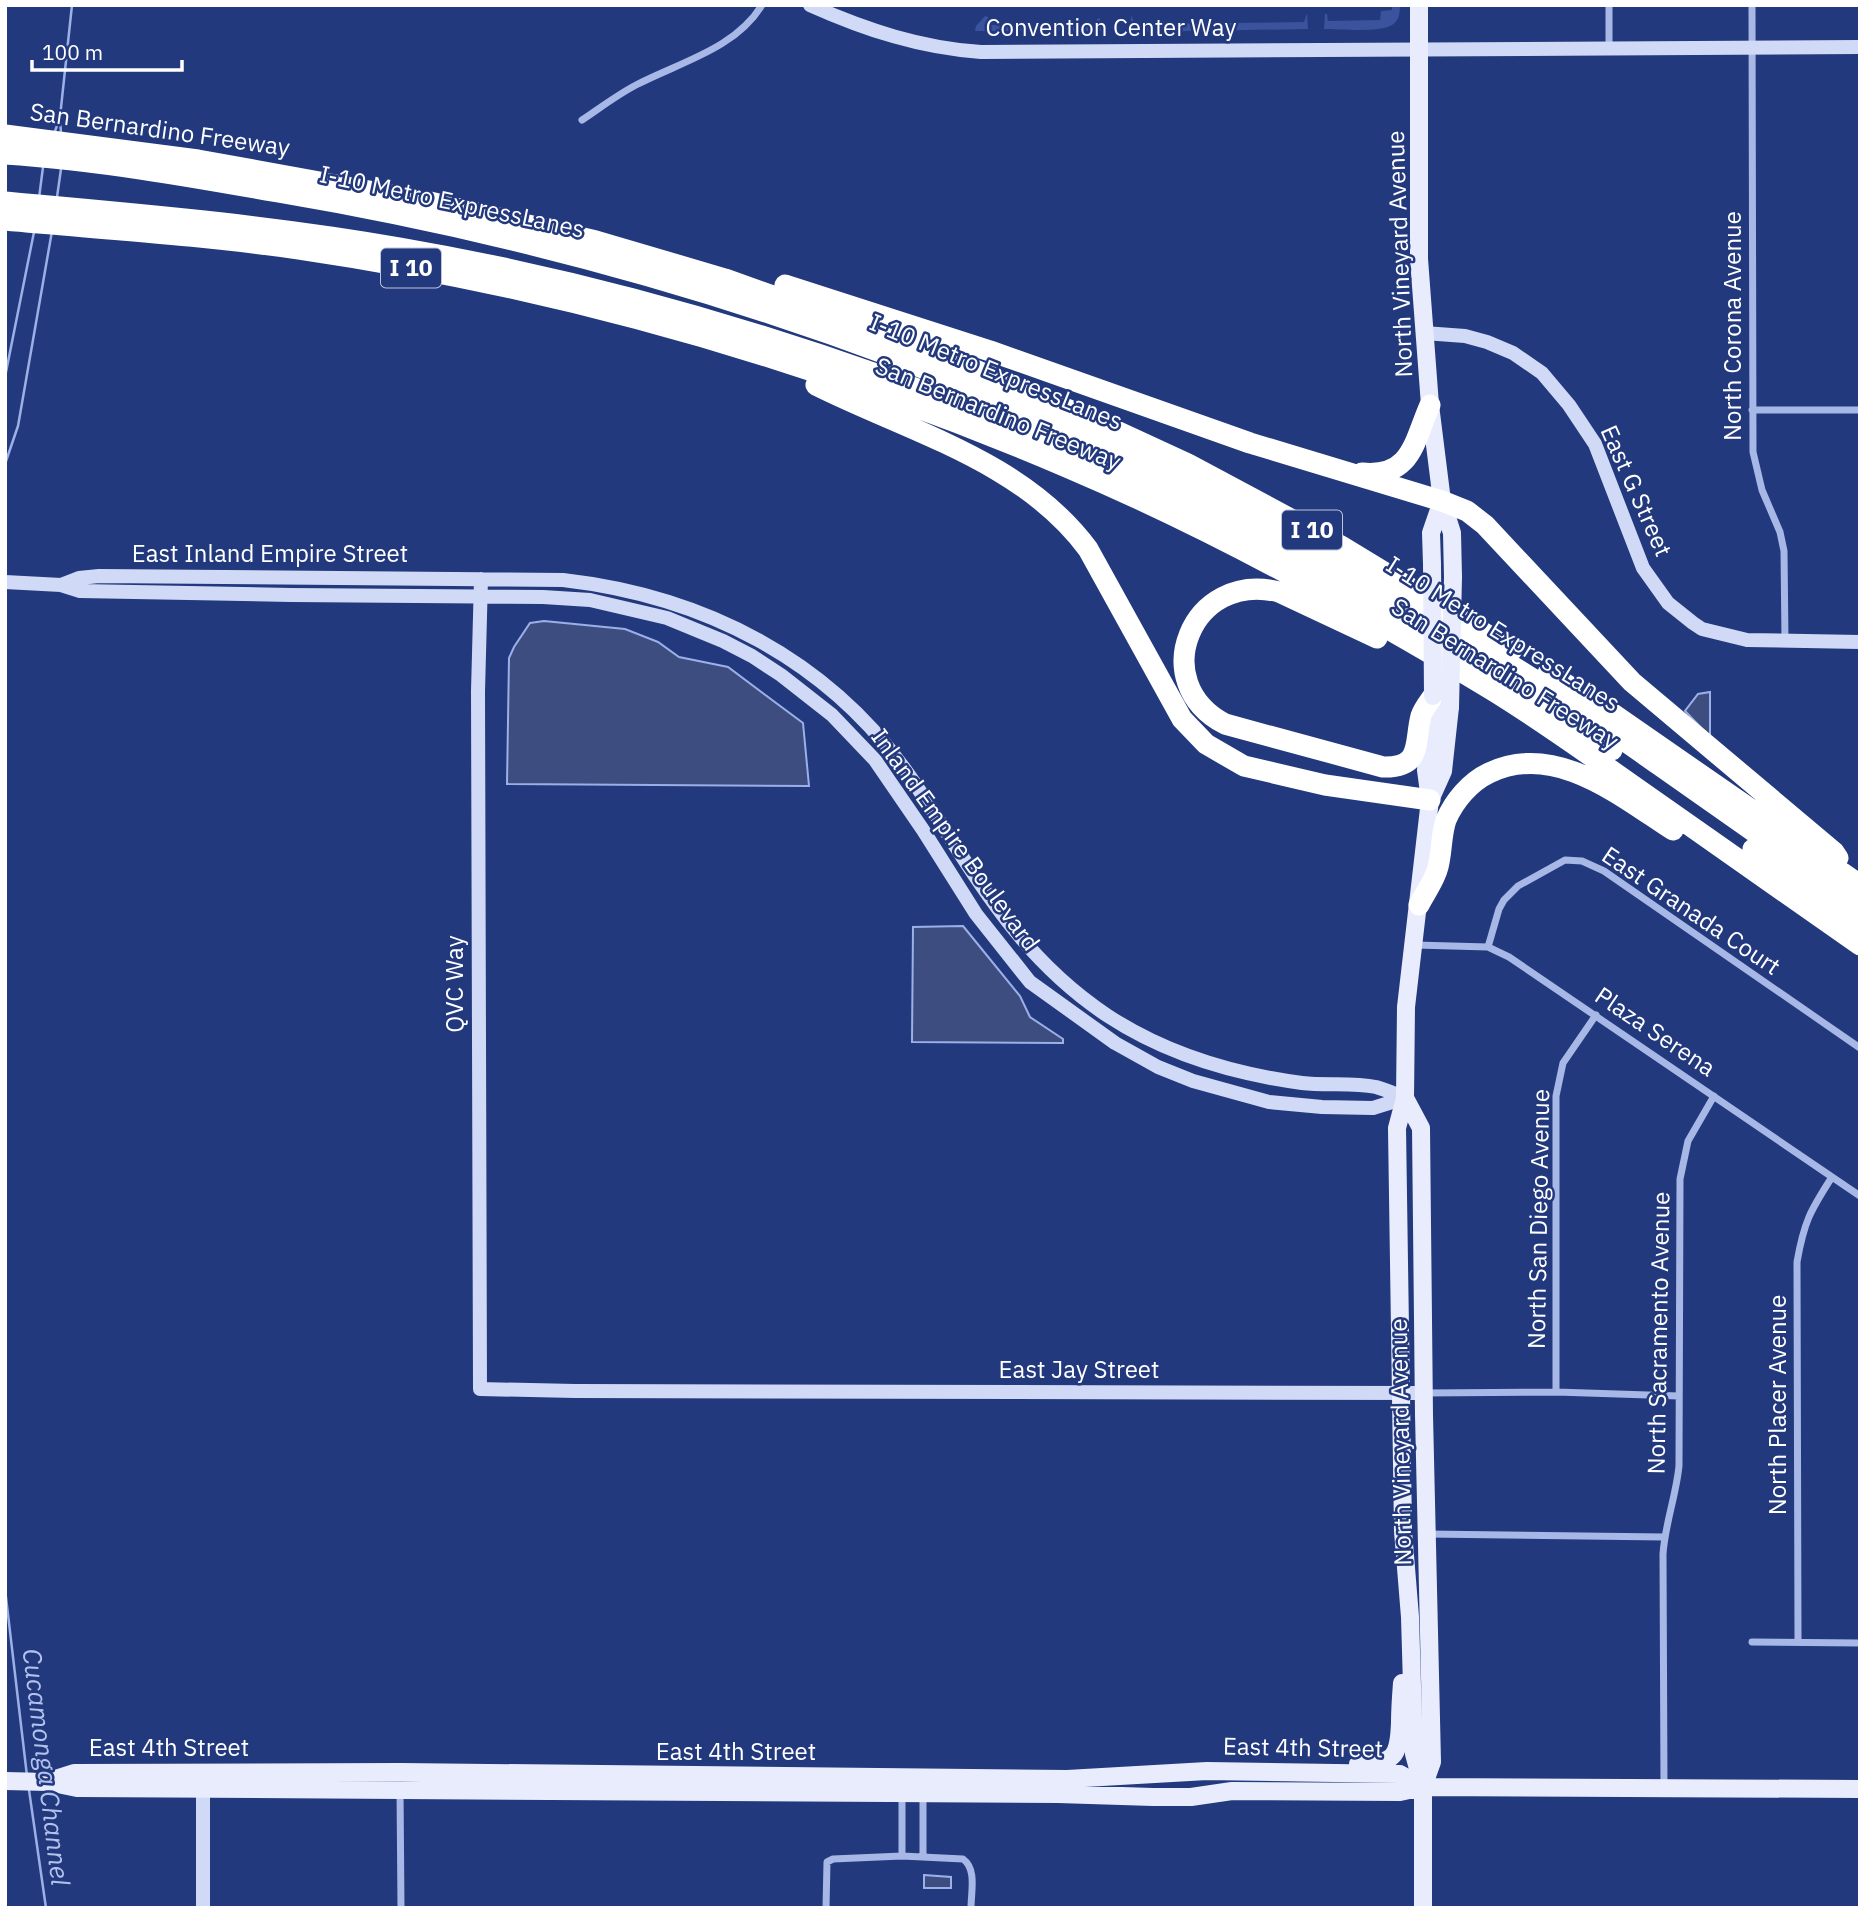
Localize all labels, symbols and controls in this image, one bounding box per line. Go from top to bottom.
street label: Convention Center Way [986,11,1236,43]
scale bar [32,28,182,72]
text: 100 m [42,38,103,66]
street label: San Bernardino Freeway [28,95,292,163]
street label: North Vineyard Avenue [1379,130,1419,378]
street label: I-10 Metro ExpressLanes [317,157,588,245]
street label: North Corona Avenue [1716,211,1748,441]
road number: I 10 [381,248,441,288]
street label: I-10 Metro ExpressLanes [865,306,1128,437]
street label: San Bernardino Freeway [871,349,1126,477]
street label: East G Street [1594,420,1680,561]
road number: I 10 [1282,510,1342,550]
street label: East Inland Empire Street [132,537,408,569]
street label: I-10 Metro ExpressLanes [1380,548,1627,718]
street label: San Bernardino Freeway [1386,590,1625,756]
street label: Inland Empire Boulevard [864,722,1047,957]
street label: East Granada Court [1596,839,1787,982]
street label: QVC Way [438,935,470,1033]
street label: Plaza Serena [1589,979,1722,1083]
street label: North San Diego Avenue [1520,1089,1556,1349]
street label: North Sacramento Avenue [1640,1191,1676,1475]
street label: North Placer Avenue [1761,1295,1793,1515]
street label: North Vineyard Avenue [1382,1318,1418,1566]
street label: East Jay Street [999,1353,1159,1385]
water label: Cucamonga Channel [16,1646,78,1887]
street label: East 4th Street [1223,1730,1383,1764]
street label: East 4th Street [89,1731,249,1763]
street label: East 4th Street [656,1735,816,1767]

